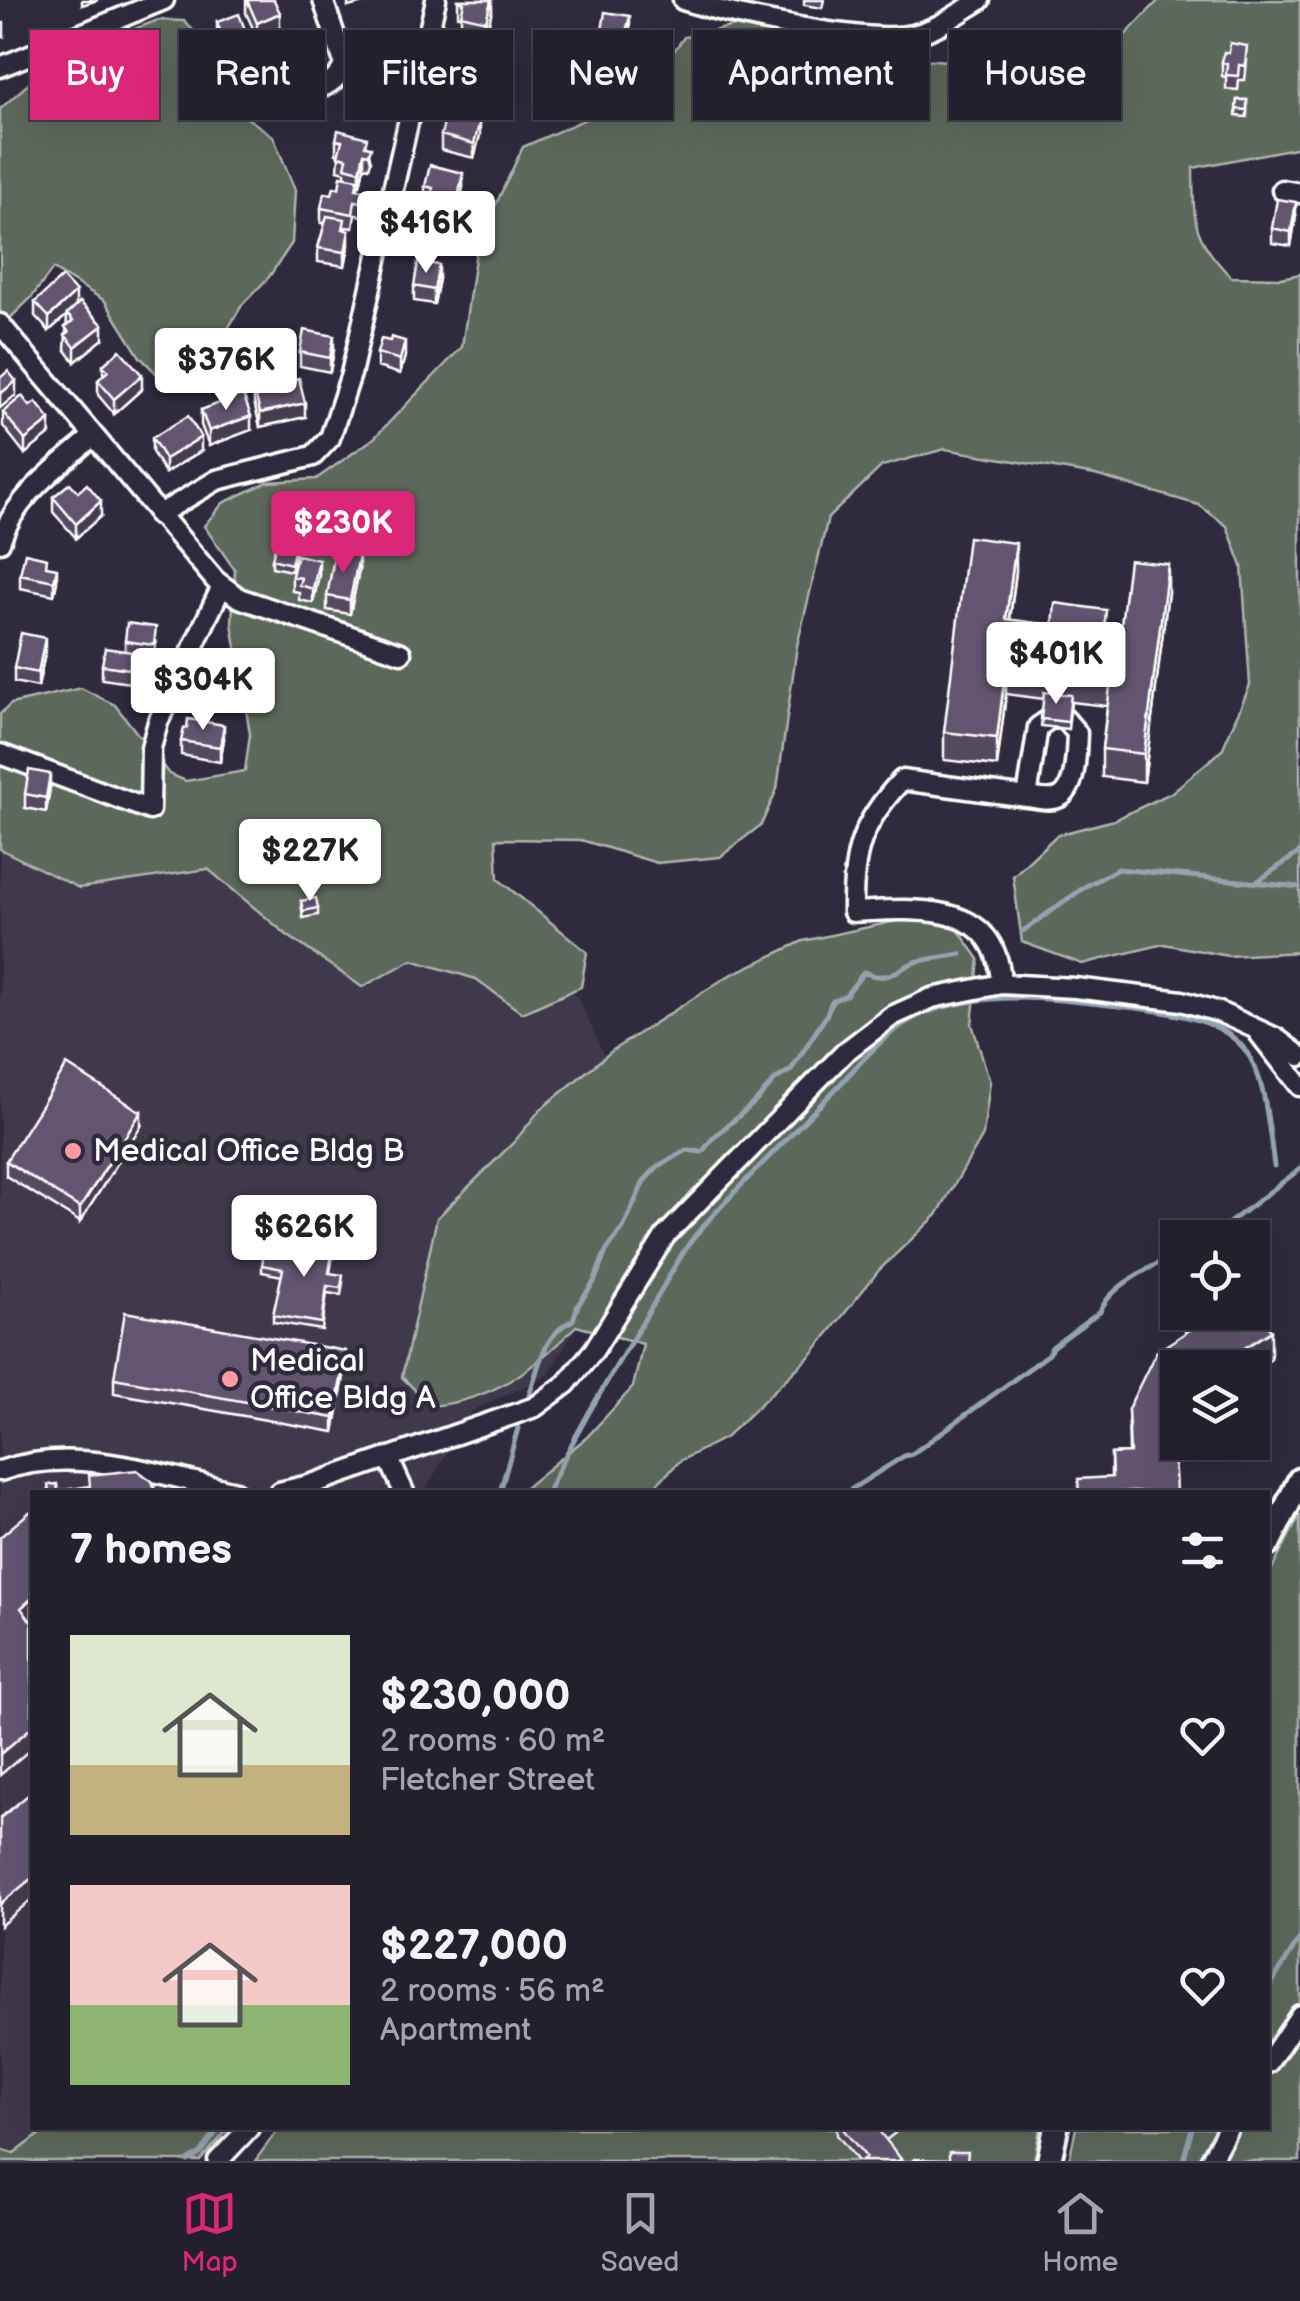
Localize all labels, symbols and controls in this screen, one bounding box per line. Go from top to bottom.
chip: Buy [30,30,159,120]
chip: Rent [179,30,325,120]
chip: Filters [345,30,513,120]
chip: New [533,30,673,120]
chip: Apartment [693,30,929,120]
chip: House [949,30,1121,120]
pin: $416K [356,191,496,276]
text: $416K [379,204,473,243]
pin: $376K [156,328,296,413]
text: $376K [177,341,275,380]
pin: $230K [273,491,413,576]
text: $230K [293,504,393,543]
pin: $401K [986,622,1126,707]
text: $401K [1008,635,1104,674]
pin: $304K [133,648,273,733]
text: $304K [153,661,253,700]
pin: $227K [240,819,380,904]
text: $227K [261,832,359,871]
place label: Medical Office Bldg B [93,1132,404,1171]
marker: Medical Office Bldg B [62,1140,84,1162]
pin: $626K [234,1195,374,1280]
text: $626K [254,1208,354,1247]
map controls [1160,1220,1270,1460]
button: locate [1160,1220,1270,1330]
place label: Medical Office Bldg A [250,1342,436,1418]
button: layers [1160,1350,1270,1460]
marker: Medical Office Bldg A [219,1368,241,1390]
icon: filters [1175,1523,1230,1578]
text: 7 homes [70,1525,232,1576]
text: $230,000 [380,1671,570,1722]
icon: home [150,1675,270,1795]
icon: heart [1175,1708,1230,1763]
text: 2 rooms · 60 m² [380,1722,605,1761]
text: Fletcher Street [380,1761,595,1800]
text: $227,000 [380,1921,568,1972]
icon: home [150,1925,270,2045]
icon: heart [1175,1958,1230,2013]
text: 2 rooms · 56 m² [380,1972,605,2011]
text: Apartment [380,2011,531,2050]
tab: Map [182,2186,238,2279]
tab: Saved [601,2186,679,2279]
tab: Home [1042,2186,1118,2279]

